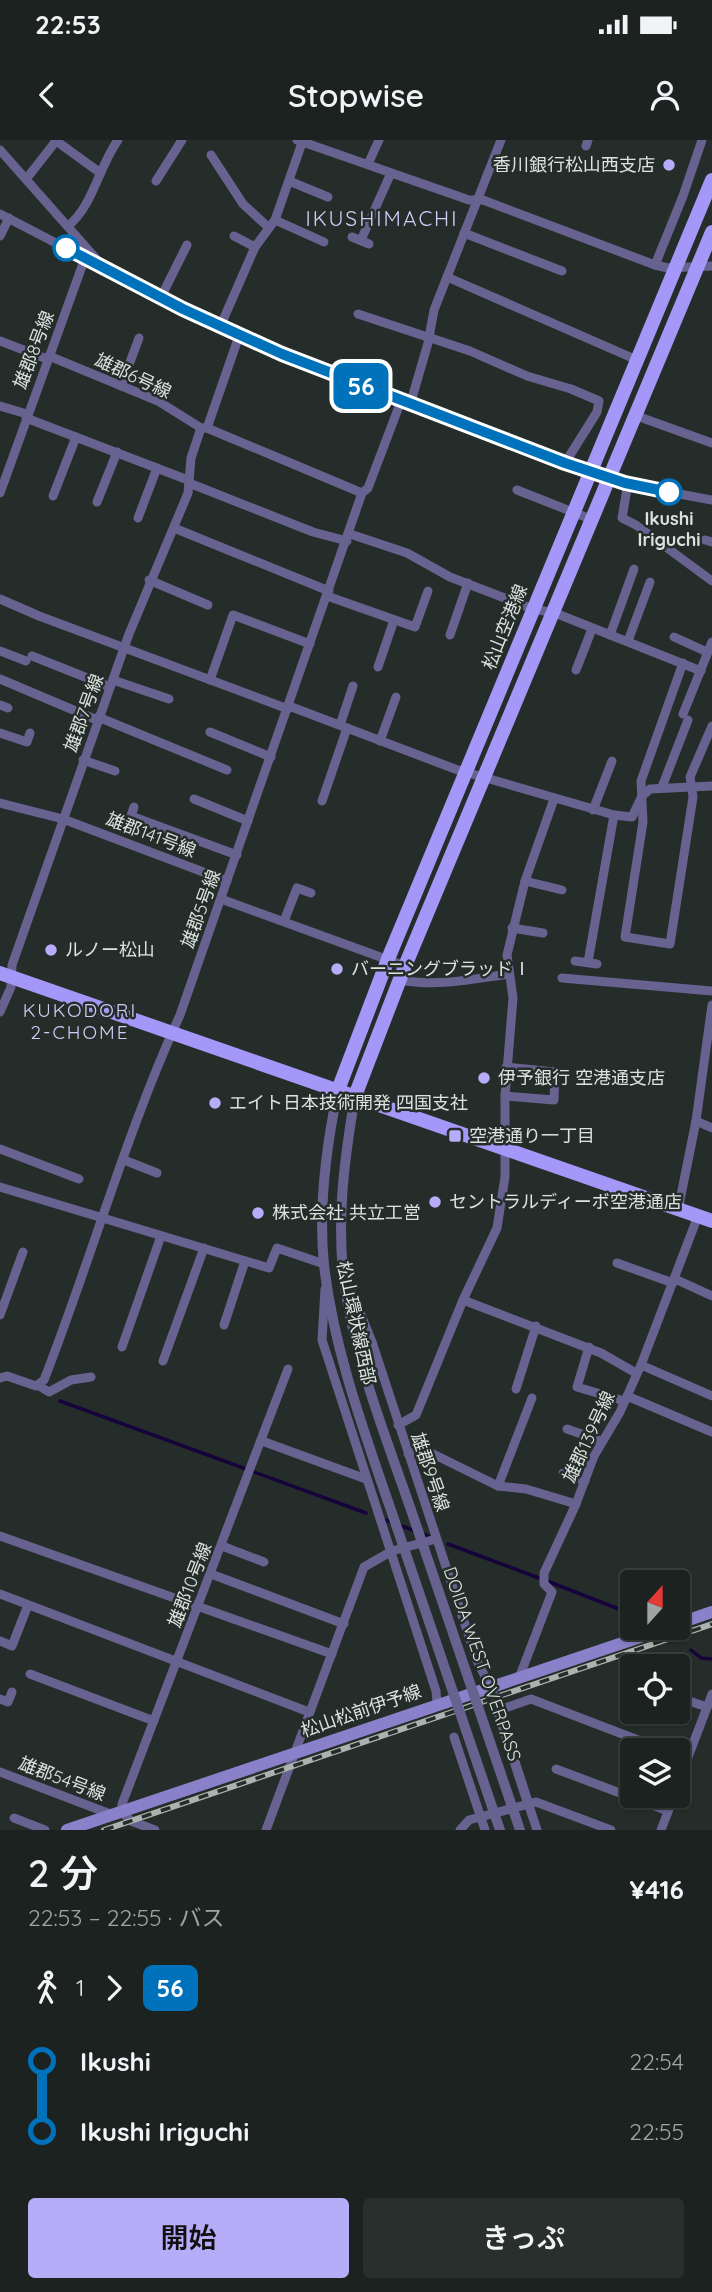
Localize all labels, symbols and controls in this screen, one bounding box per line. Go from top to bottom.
text: 22:53 [35,8,101,41]
text: Stopwise [288,75,424,115]
icon: back [28,76,66,114]
icon: person [646,76,684,114]
place label: 香川銀行松山西支店 [493,153,655,176]
marker: 香川銀行松山西支店 [661,157,677,173]
district label: IKUSHIMACHI [306,205,458,231]
unlabelled marker [53,235,79,261]
street label: 雄郡8号線 [8,308,59,392]
street label: 雄郡6号線 [91,348,175,403]
line badge: 56 [330,363,392,409]
text: 56 [347,371,375,401]
marker: Ikushi Iriguchi [656,479,682,505]
place label: Ikushi Iriguchi [637,507,701,551]
street label: 松山空港線 [477,581,532,673]
street label: 雄郡7号線 [59,671,108,755]
street label: 雄郡141号線 [103,807,199,862]
street label: 雄郡5号線 [176,866,225,951]
place label: ルノー松山 [65,938,155,961]
marker: ルノー松山 [43,942,59,958]
place label: バーニングブラッドⅠ [351,957,531,980]
marker: バーニングブラッドⅠ [329,961,345,977]
district label: KUKODORI 2-CHOME [23,998,137,1044]
place label: 伊予銀行 空港通支店 [498,1066,665,1089]
marker: 伊予銀行 空港通支店 [476,1070,492,1086]
place label: エイト日本技術開発 四国支社 [229,1091,468,1114]
marker: エイト日本技術開発 四国支社 [207,1095,223,1111]
place label: 空港通り一丁目 [469,1124,595,1147]
marker: 空港通り一丁目 [447,1128,463,1144]
place label: セントラルディーボ空港通店 [449,1190,682,1213]
marker: セントラルディーボ空港通店 [427,1194,443,1210]
place label: 株式会社 共立工営 [272,1201,421,1224]
marker: 株式会社 共立工営 [250,1205,266,1221]
street label: 松山環状線西部 [332,1259,381,1387]
street label: 雄郡139号線 [557,1387,620,1486]
street label: 雄郡9号線 [406,1429,455,1514]
street label: 雄郡10号線 [163,1539,216,1631]
street label: DOIDA WEST OVERPASS [438,1564,527,1764]
north arrow [620,1570,690,1640]
map controls [620,1570,690,1808]
button: locate [620,1654,690,1724]
street label: 松山松前伊予線 [298,1679,424,1742]
button: layers [620,1738,690,1808]
street label: 雄郡54号線 [15,1751,109,1806]
text: 2 分 [28,1849,98,1897]
text: ¥416 [630,1873,684,1906]
text: 22:53 – 22:55 · バス [28,1903,225,1932]
icon: walk [28,1969,66,2007]
icon: forward [95,1969,133,2007]
text: 1 [76,1973,85,2002]
text: 56 [157,1973,184,2003]
text: Ikushi [80,2045,151,2078]
text: 22:54 [630,2047,684,2076]
text: Ikushi Iriguchi [80,2115,249,2148]
text: 22:55 [629,2117,684,2146]
button: 開始 [28,2198,349,2278]
button: きっぷ [363,2198,684,2278]

